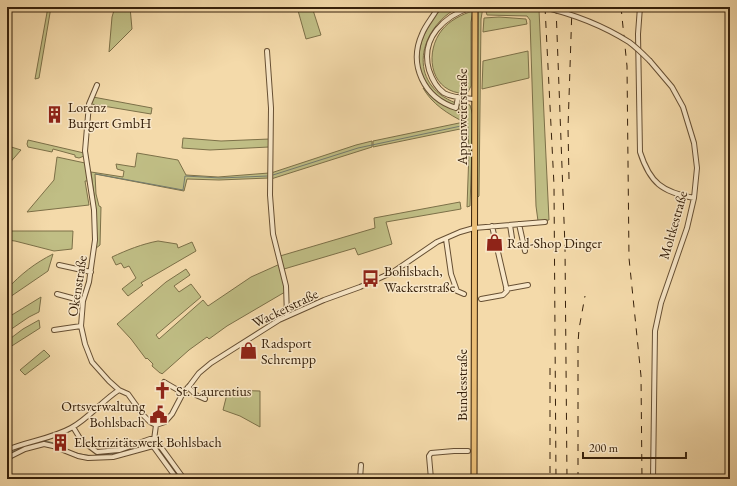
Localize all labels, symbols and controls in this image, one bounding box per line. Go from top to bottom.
street label: Appenweierstraße [453,68,471,166]
place label: Lorenz Burgert GmbH [68,98,151,132]
building icon: Lorenz Burgert GmbH [45,105,65,125]
street label: Moltkestraße [655,188,692,261]
shop icon: Rad-Shop Dinger [484,233,504,253]
place label: Rad-Shop Dinger [507,234,602,252]
street label: Okenstraße [63,254,91,318]
place label: Bohlsbach, Wackerstraße [384,262,456,296]
bus stop icon: Bohlsbach, Wackerstraße [361,269,381,289]
street label: Wackerstraße [249,284,321,332]
place label: Radsport Schrempp [261,334,316,368]
shop icon: Radsport Schrempp [238,341,258,361]
street label: Bundesstraße [453,349,471,421]
church icon: St. Laurentius [153,381,173,401]
place label: St. Laurentius [176,382,252,400]
place label: Ortsverwaltung Bohlsbach [61,397,146,431]
public building icon: Ortsverwaltung Bohlsbach [148,404,168,424]
building icon: Elektrizitätswerk Bohlsbach [51,432,71,452]
place label: Elektrizitätswerk Bohlsbach [74,433,222,451]
scale bar [583,434,686,460]
text: 200 m [589,440,619,456]

